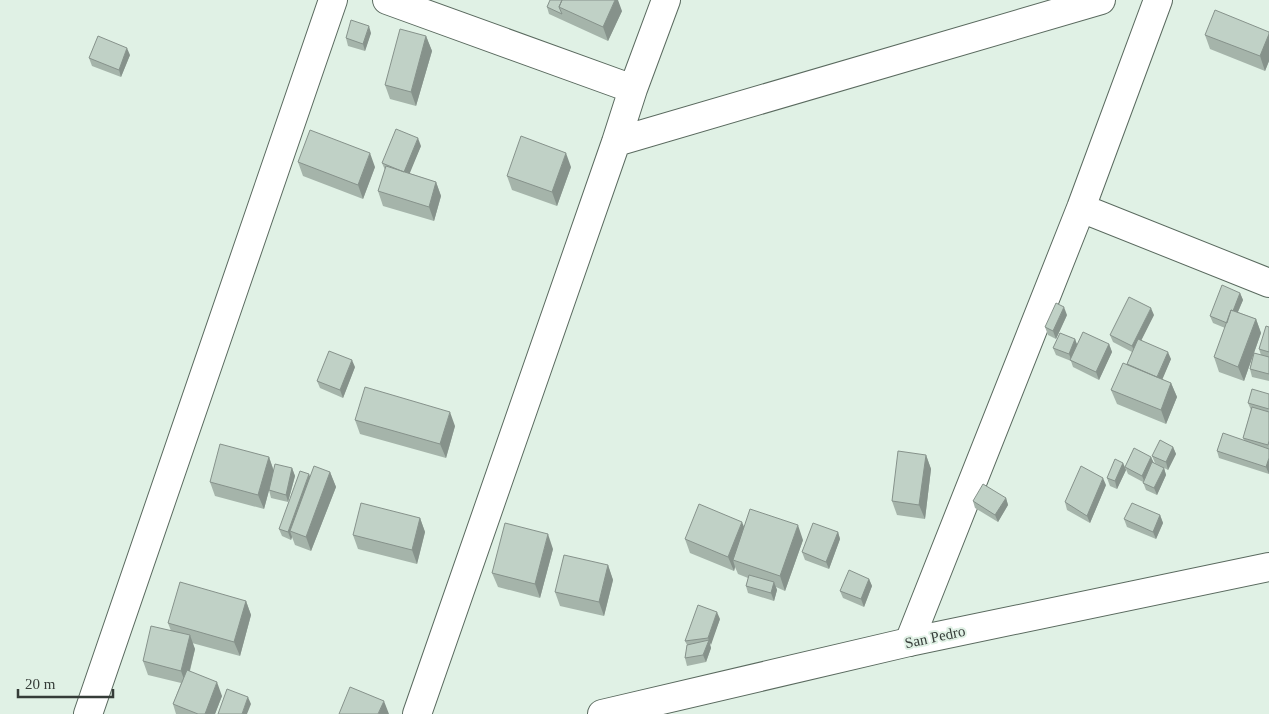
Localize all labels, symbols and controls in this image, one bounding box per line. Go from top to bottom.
street label: San Pedro [903,623,967,651]
scale bar [18,666,112,698]
text: 20 m [25,676,56,692]

